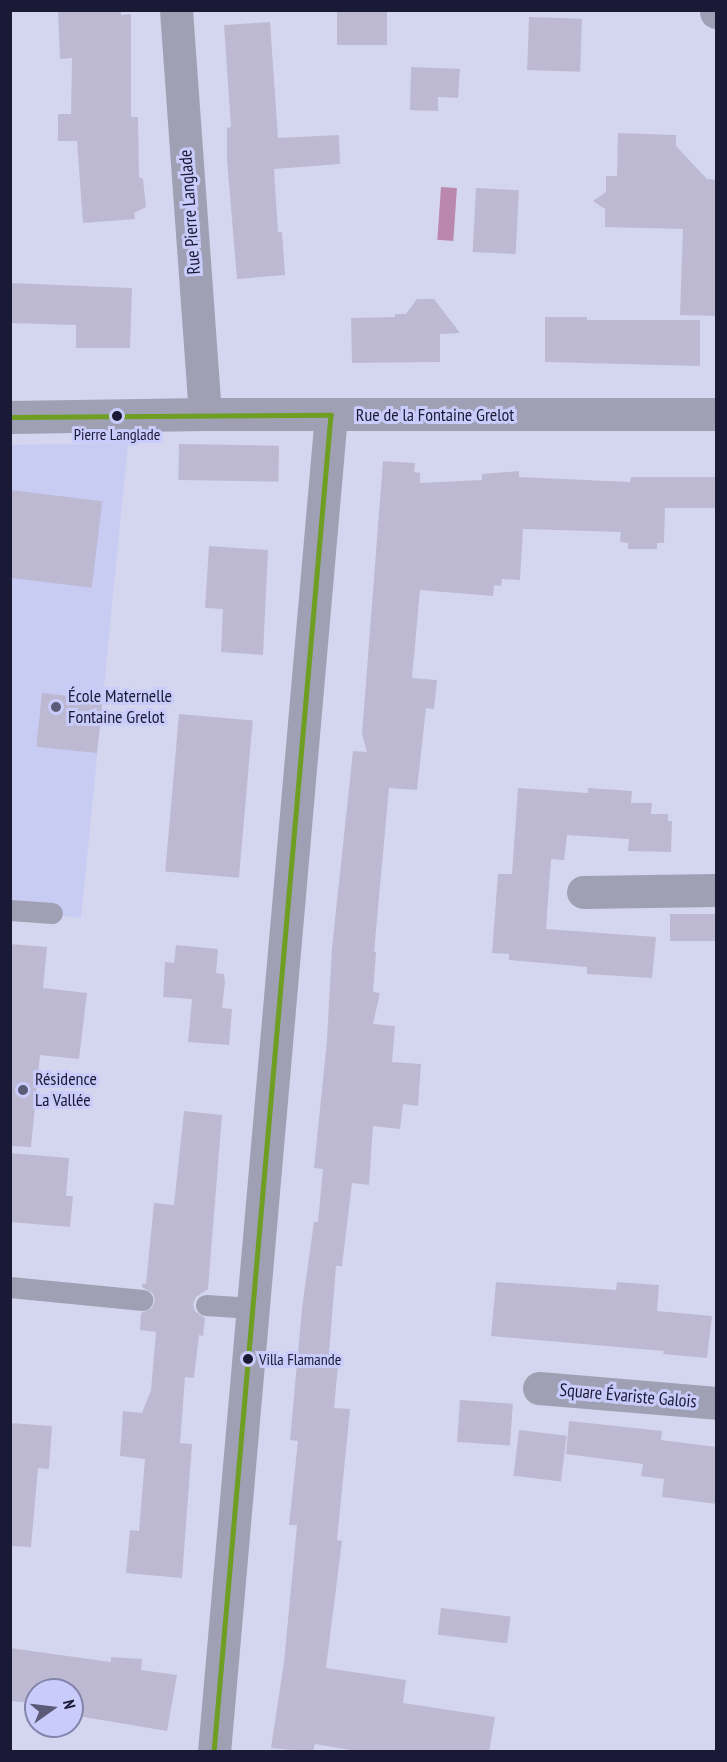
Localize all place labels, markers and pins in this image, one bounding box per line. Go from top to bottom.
marker: Pierre Langlade [111,410,123,422]
place label: Pierre Langlade [74,424,160,444]
place label: École Maternelle Fontaine Grelot [68,686,172,728]
marker: École Maternelle Fontaine Grelot [49,700,63,714]
place label: Résidence La Vallée [35,1069,97,1112]
marker: Résidence La Vallée [16,1083,30,1097]
place label: Villa Flamande [259,1349,341,1369]
marker: Villa Flamande [242,1353,254,1365]

